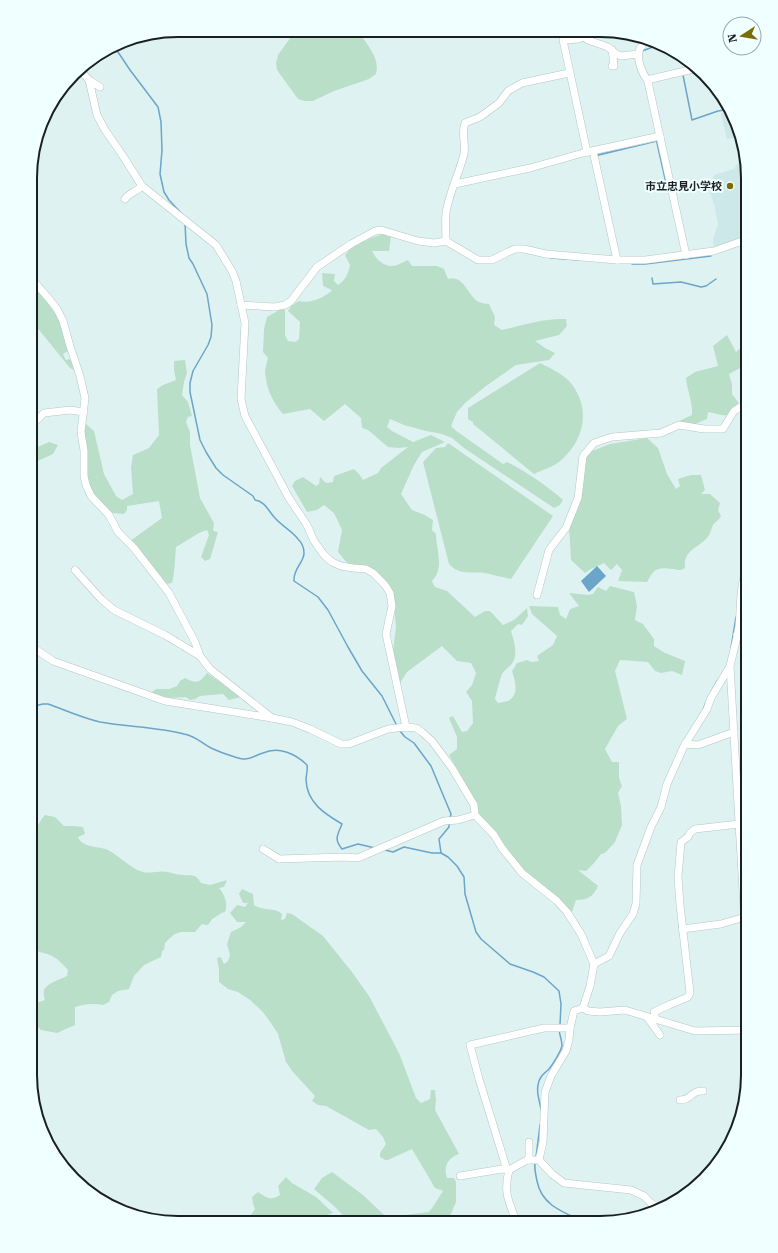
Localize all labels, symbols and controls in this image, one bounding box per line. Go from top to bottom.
north arrow [722,16,762,56]
text: N [725,32,740,43]
place label: 市立忠見小学校 [645,180,722,193]
marker: 市立忠見小学校 [725,181,735,191]

